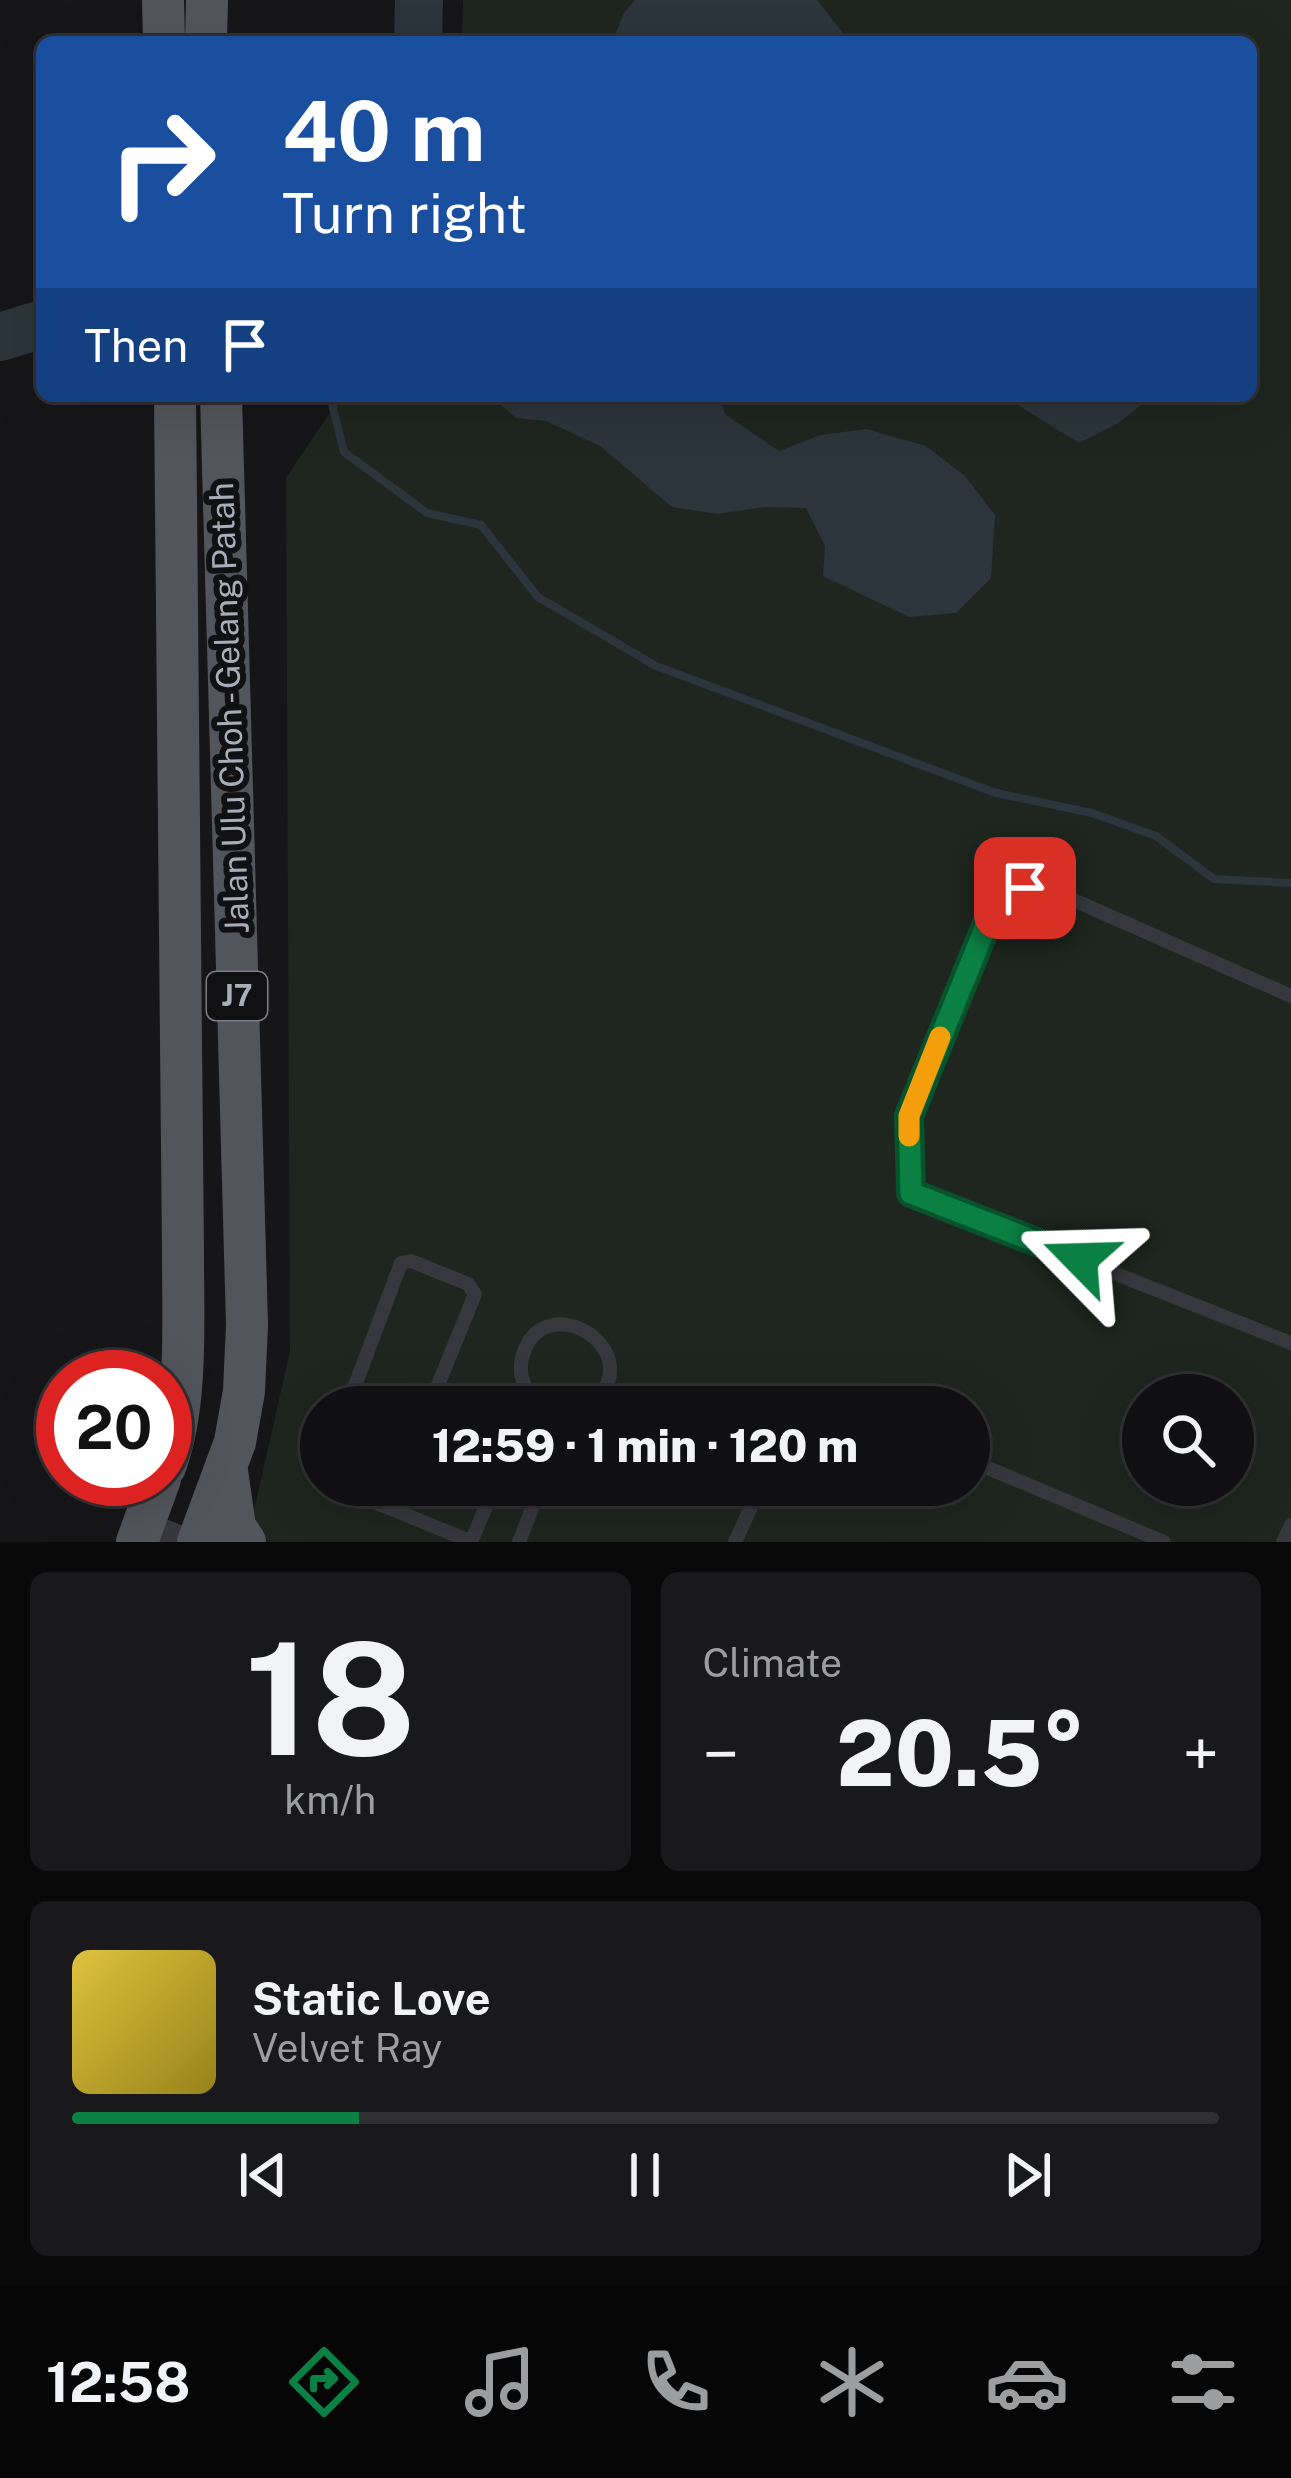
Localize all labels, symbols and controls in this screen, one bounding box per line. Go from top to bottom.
text: 40 m [282,81,485,180]
icon: right [84,84,240,240]
text: Turn right [282,182,527,245]
icon: arrive [212,312,278,378]
text: Then [84,319,188,372]
street label: Jalan Ulu Choh - Gelang Patah [202,482,256,934]
pin [974,837,1076,939]
icon: arrive [992,855,1058,921]
road number: J7 [207,972,267,1020]
position arrow [1017,1196,1143,1322]
speed limit sign: 20 [36,1350,192,1506]
map controls [1122,1374,1254,1506]
button: search [1122,1374,1254,1506]
text: 12:59 · 1 min · 120 m [432,1419,858,1472]
text: 18 [245,1607,416,1790]
text: Climate [703,1640,842,1686]
text: 20.5° [836,1700,1085,1806]
text: − [703,1715,739,1793]
text: + [1182,1715,1219,1793]
text: km/h [284,1777,376,1823]
text: Static Love [252,1972,491,2025]
text: Velvet Ray [252,2025,442,2071]
icon: previous [230,2142,296,2208]
icon: pause [612,2142,678,2208]
icon: next [995,2142,1061,2208]
icon: directions [282,2340,366,2424]
icon: music [458,2340,542,2424]
icon: phone [634,2340,718,2424]
icon: climate [810,2340,894,2424]
icon: car [985,2340,1069,2424]
icon: filters [1161,2340,1245,2424]
text: 12:58 [46,2351,191,2414]

